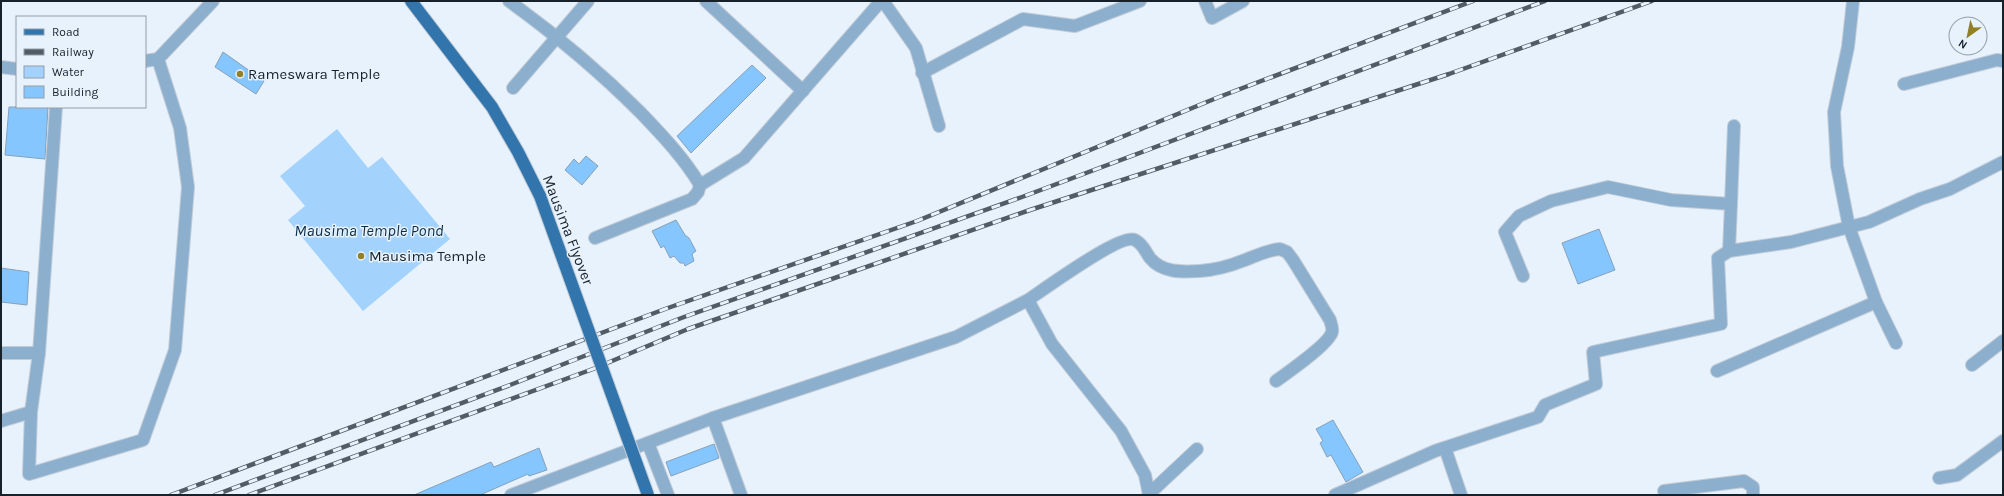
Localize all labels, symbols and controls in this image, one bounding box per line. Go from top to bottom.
legend [16,16,146,108]
north arrow [1948,16,1988,56]
text: Road [52,25,80,39]
text: N [1956,36,1970,52]
text: Railway [52,45,94,59]
text: Water [52,65,85,79]
place label: Rameswara Temple [248,65,380,83]
marker: Rameswara Temple [235,69,245,79]
text: Building [52,85,99,99]
street label: Mausima Flyover [539,173,597,288]
water label: Mausima Temple Pond [294,221,444,240]
place label: Mausima Temple [369,247,486,265]
marker: Mausima Temple [356,251,366,261]

